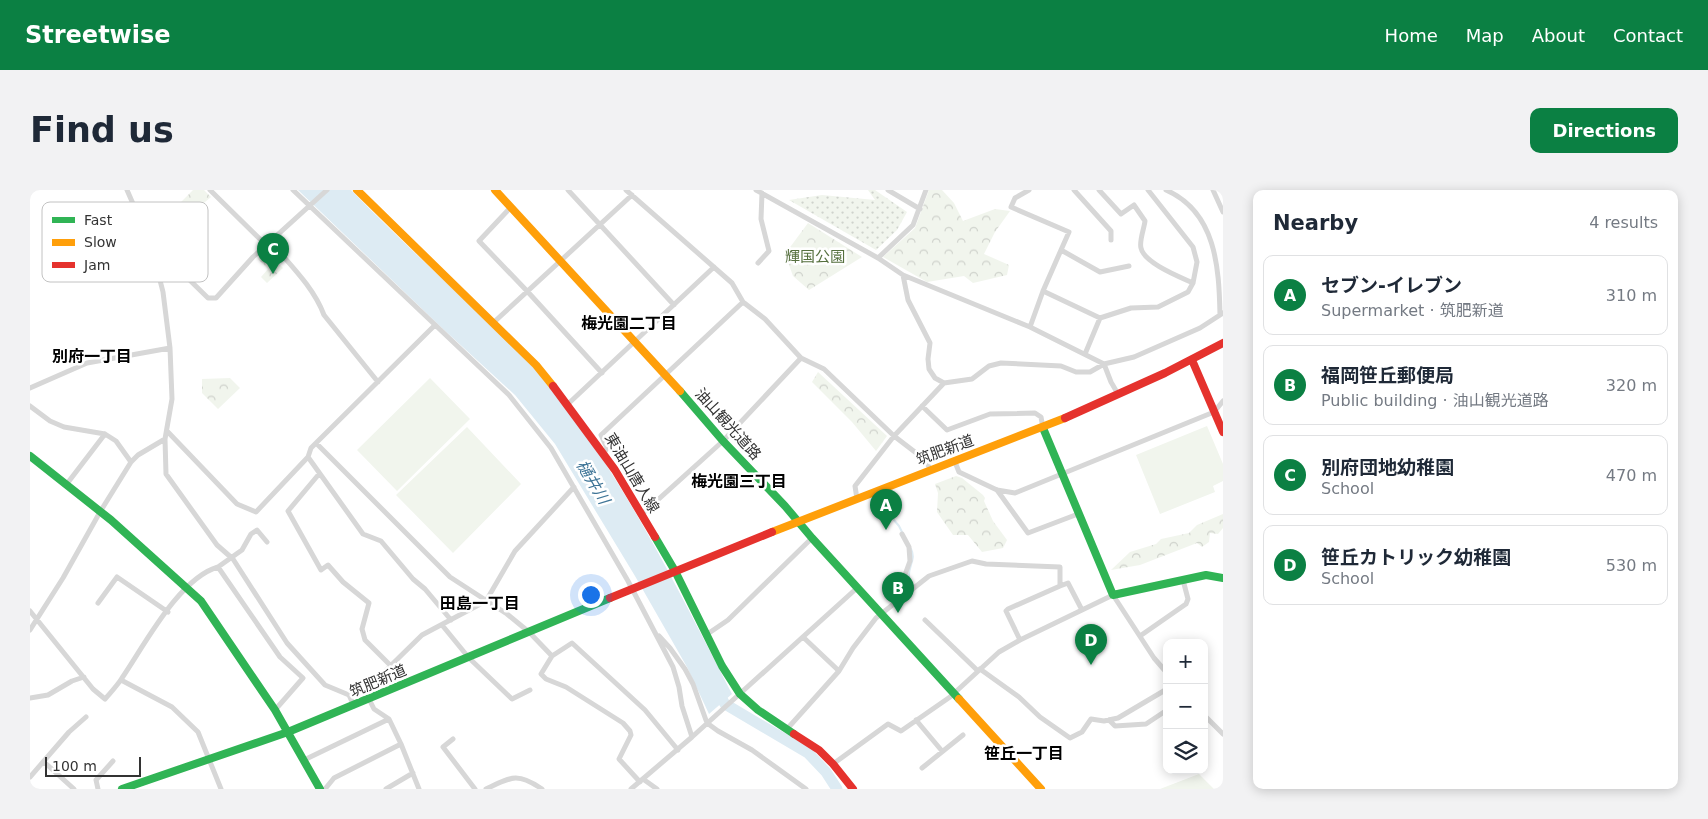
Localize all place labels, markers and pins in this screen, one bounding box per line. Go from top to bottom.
pin: C [257,233,289,274]
pin: A [870,489,902,530]
pin: B [882,572,914,613]
pin: D [1075,624,1107,665]

